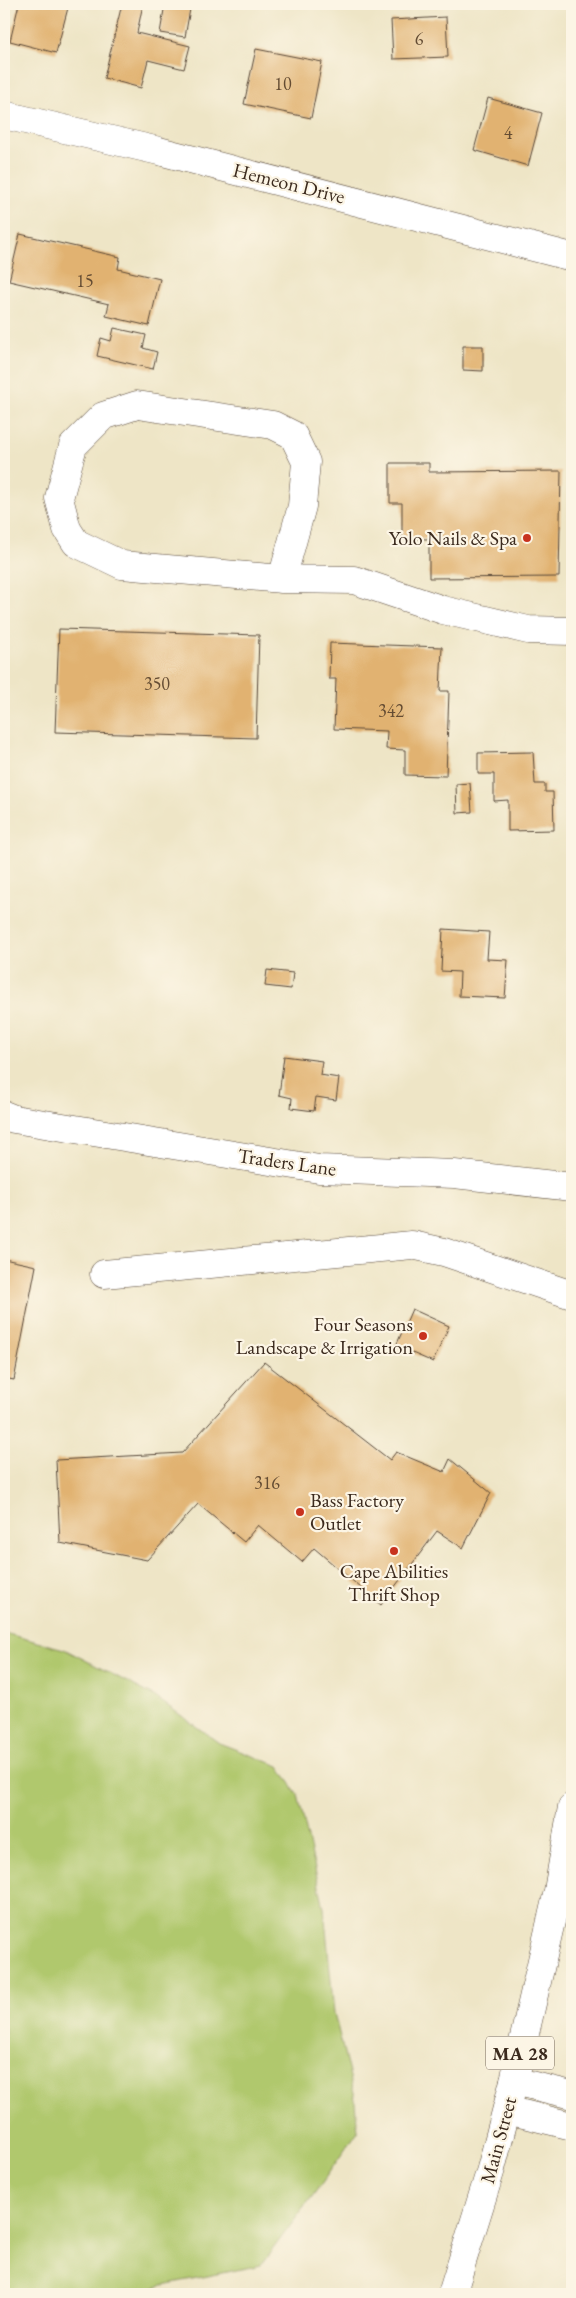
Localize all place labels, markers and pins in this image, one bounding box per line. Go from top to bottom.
place label: Yolo Nails & Spa [389,525,517,551]
marker: Yolo Nails & Spa [521,532,533,544]
place label: Four Seasons Landscape & Irrigation [236,1311,413,1360]
marker: Four Seasons Landscape & Irrigation [417,1330,429,1342]
place label: Bass Factory Outlet [310,1487,404,1536]
marker: Bass Factory Outlet [294,1506,306,1518]
marker: Cape Abilities Thrift Shop [388,1545,400,1557]
place label: Cape Abilities Thrift Shop [340,1558,448,1607]

